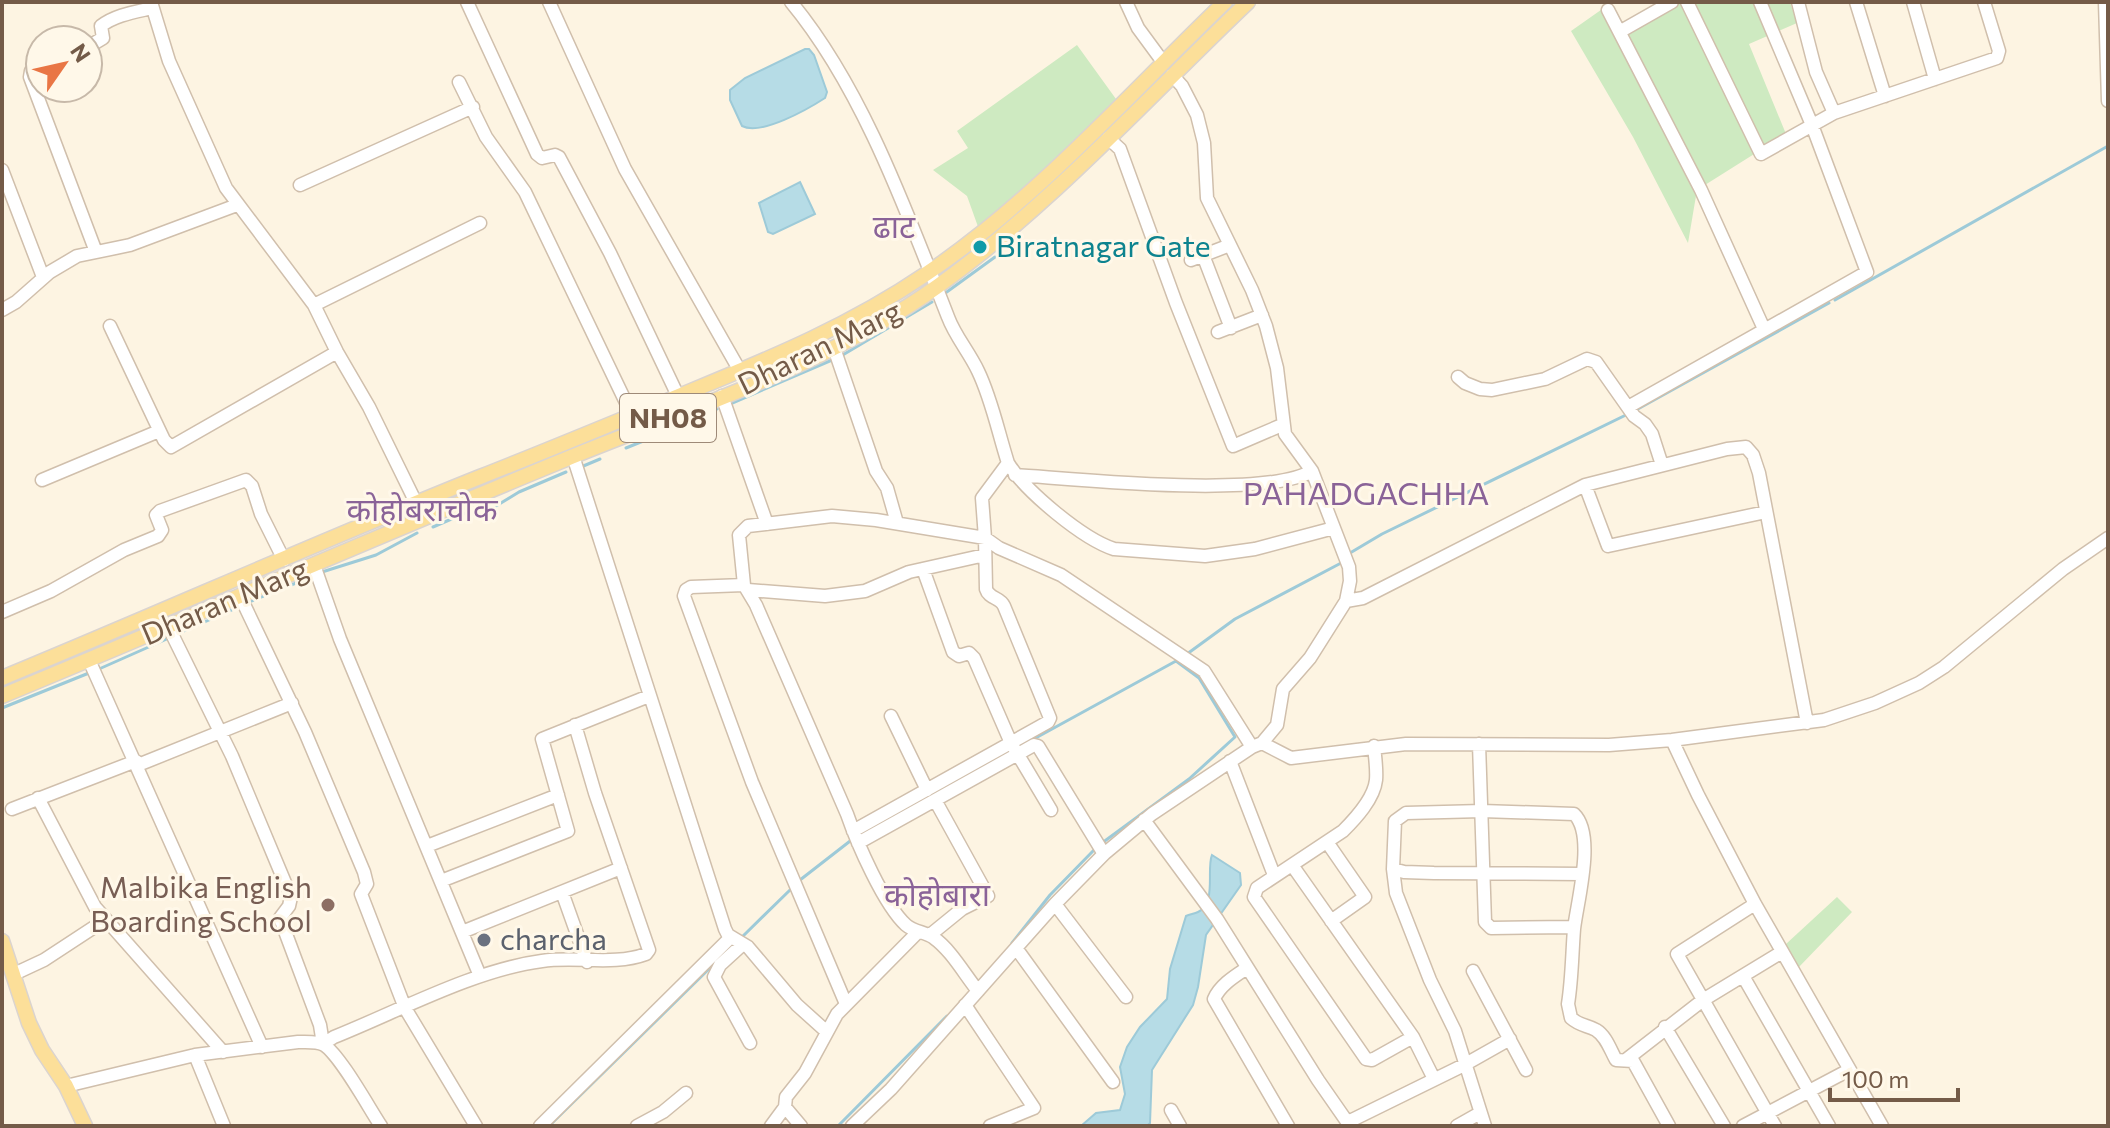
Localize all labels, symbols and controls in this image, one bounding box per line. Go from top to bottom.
north arrow [24,24,104,104]
text: N [65,38,97,67]
district label: ढाट [873,205,916,245]
place label: Biratnagar Gate [996,226,1211,263]
marker: Biratnagar Gate [971,238,989,256]
street label: Dharan Marg [731,290,907,401]
road number: NH08 [620,394,716,442]
district label: PAHADGACHHA [1243,472,1489,512]
district label: कोहोबराचोक [347,488,499,528]
street label: Dharan Marg [135,548,313,651]
place label: Malbika English Boarding School [90,867,312,938]
district label: कोहोबारा [884,873,991,913]
marker: Malbika English Boarding School [319,896,337,914]
place label: charcha [500,919,607,956]
marker: charcha [475,931,493,949]
scale bar [1830,1052,1958,1102]
text: 100 m [1842,1064,1909,1093]

